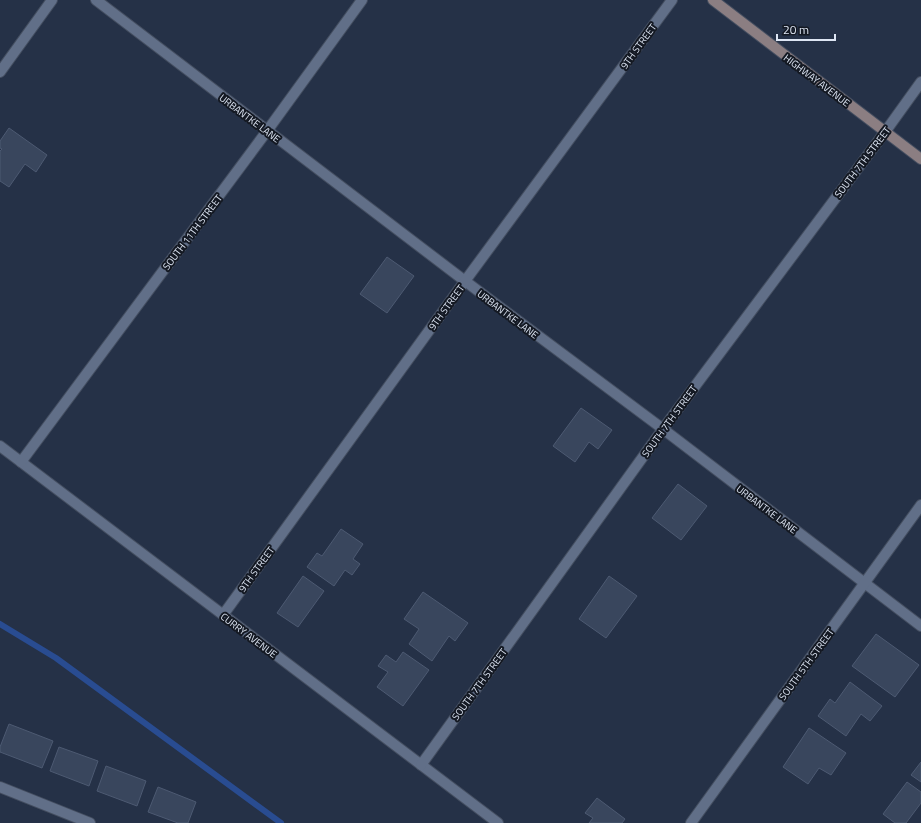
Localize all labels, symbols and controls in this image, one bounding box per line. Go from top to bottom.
scale bar [777,16,835,42]
street label: 9TH STREET [617,20,660,72]
text: 20 m [783,20,809,39]
street label: HIGHWAY AVENUE [780,50,853,111]
street label: URBANTKE LANE [216,90,284,147]
street label: SOUTH 7TH STREET [831,123,895,201]
street label: SOUTH 11TH STREET [159,191,226,273]
street label: 9TH STREET [425,281,468,333]
street label: URBANTKE LANE [474,286,542,343]
street label: SOUTH 7TH STREET [638,382,701,460]
street label: URBANTKE LANE [733,481,801,538]
street label: 9TH STREET [235,543,278,595]
street label: CURRY AVENUE [217,609,280,662]
street label: SOUTH 5TH STREET [775,625,838,703]
street label: SOUTH 7TH STREET [448,645,511,723]

